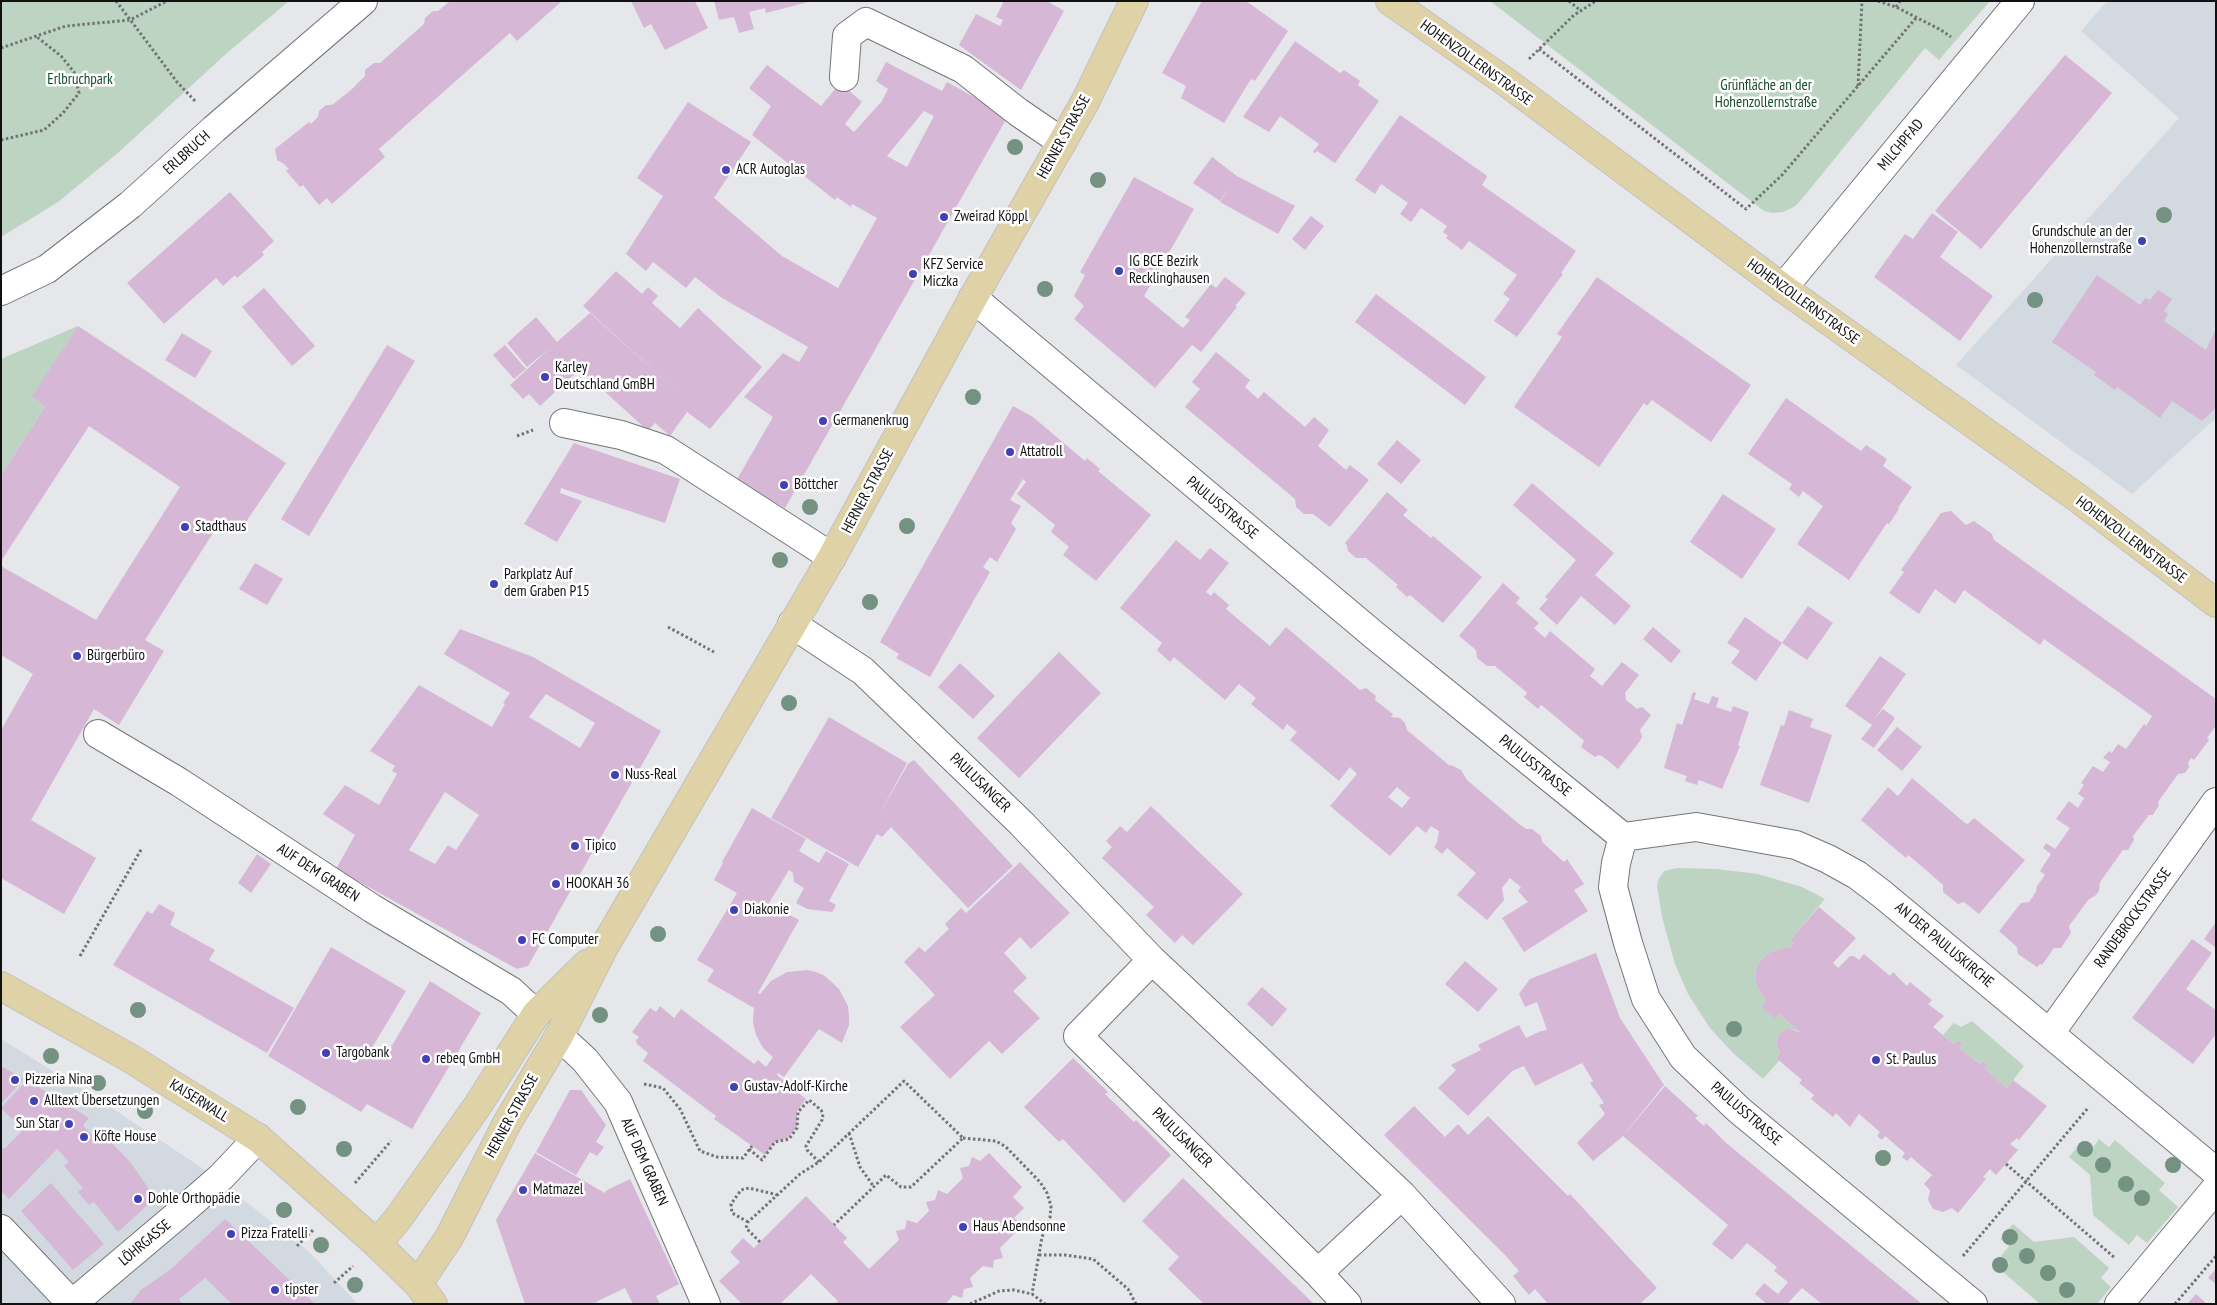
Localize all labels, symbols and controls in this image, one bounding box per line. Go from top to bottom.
street label: HOHENZOLLERNSTRASSE [1417,16,1535,110]
park label: Erlbruchpark [47,71,113,89]
park label: Grünfläche an der Hohenzollernstraße [1715,77,1817,112]
street label: HERNER STRASSE [1034,92,1094,182]
street label: MILCHPFAD [1874,116,1928,174]
street label: ERLBRUCH [160,127,214,179]
place label: ACR Autoglas [736,161,805,179]
marker: ACR Autoglas [720,164,732,176]
place label: Zweirad Köppl [954,208,1028,226]
marker: Zweirad Köppl [938,211,950,223]
place label: Grundschule an der Hohenzollernstraße [2030,223,2132,258]
marker: Grundschule an der Hohenzollernstraße [2136,235,2148,247]
place label: IG BCE Bezirk Recklinghausen [1129,253,1210,288]
street label: HOHENZOLLERNSTRASSE [1744,255,1862,349]
place label: KFZ Service Miczka [923,256,983,291]
marker: IG BCE Bezirk Recklinghausen [1113,265,1125,277]
marker: KFZ Service Miczka [907,268,919,280]
place label: Karley Deutschland GmBH [555,359,655,394]
marker: Karley Deutschland GmBH [539,371,551,383]
place label: Germanenkrug [833,412,909,430]
marker: Germanenkrug [817,415,829,427]
place label: Attatroll [1020,443,1063,461]
street label: HERNER STRASSE [838,446,898,536]
marker: Attatroll [1004,446,1016,458]
street label: PAULUSSTRASSE [1183,473,1261,543]
place label: Böttcher [794,476,838,494]
marker: Böttcher [778,479,790,491]
street label: HOHENZOLLERNSTRASSE [2072,493,2190,587]
place label: Stadthaus [195,518,246,536]
marker: Stadthaus [179,521,191,533]
place label: Parkplatz Auf dem Graben P15 [504,566,590,601]
marker: Parkplatz Auf dem Graben P15 [488,578,500,590]
place label: Bürgerbüro [87,647,145,665]
marker: Bürgerbüro [71,650,83,662]
street label: PAULUSSTRASSE [1495,731,1575,801]
street label: PAULUSANGER [946,750,1014,816]
place label: Nuss-Real [625,766,676,784]
marker: Nuss-Real [609,769,621,781]
place label: Tipico [585,837,616,855]
street label: AUF DEM GRABEN [274,840,362,906]
marker: Tipico [569,840,581,852]
street label: RANDEBROCKSTRASSE [2091,865,2175,971]
place label: HOOKAH 36 [566,875,629,893]
marker: HOOKAH 36 [550,878,562,890]
street label: AN DER PAULUSKIRCHE [1891,898,1997,992]
place label: Diakonie [744,901,789,919]
marker: Diakonie [728,904,740,916]
place label: FC Computer [532,931,598,949]
marker: FC Computer [516,934,528,946]
place label: Targobank [336,1044,389,1062]
marker: Targobank [320,1047,332,1059]
place label: rebeq GmbH [436,1050,500,1068]
place label: St. Paulus [1886,1051,1936,1069]
marker: rebeq GmbH [420,1053,432,1065]
marker: St. Paulus [1870,1054,1882,1066]
place label: Pizzeria Nina [25,1071,92,1089]
street label: HERNER STRASSE [482,1071,542,1161]
marker: Pizzeria Nina [9,1074,21,1086]
street label: KAISERWALL [166,1076,232,1126]
place label: Gustav-Adolf-Kirche [744,1078,848,1096]
street label: PAULUSSTRASSE [1707,1078,1785,1150]
marker: Gustav-Adolf-Kirche [728,1081,740,1093]
place label: Alltext Übersetzungen [44,1092,159,1110]
marker: Alltext Übersetzungen [28,1095,40,1107]
street label: PAULUSANGER [1148,1104,1216,1172]
place label: Sun Star [16,1115,59,1133]
street label: AUF DEM GRABEN [617,1115,671,1209]
marker: Sun Star [63,1118,75,1130]
place label: Köfte House [94,1128,156,1146]
marker: Köfte House [78,1131,90,1143]
place label: Matmazel [533,1181,583,1199]
marker: Matmazel [517,1184,529,1196]
place label: Dohle Orthopädie [148,1190,240,1208]
marker: Dohle Orthopädie [132,1193,144,1205]
street label: LÖHRGASSE [115,1216,175,1270]
place label: Haus Abendsonne [973,1218,1066,1236]
marker: Haus Abendsonne [957,1221,969,1233]
place label: Pizza Fratelli [241,1225,308,1243]
marker: Pizza Fratelli [225,1228,237,1240]
place label: tipster [285,1281,318,1299]
marker: tipster [269,1284,281,1296]

